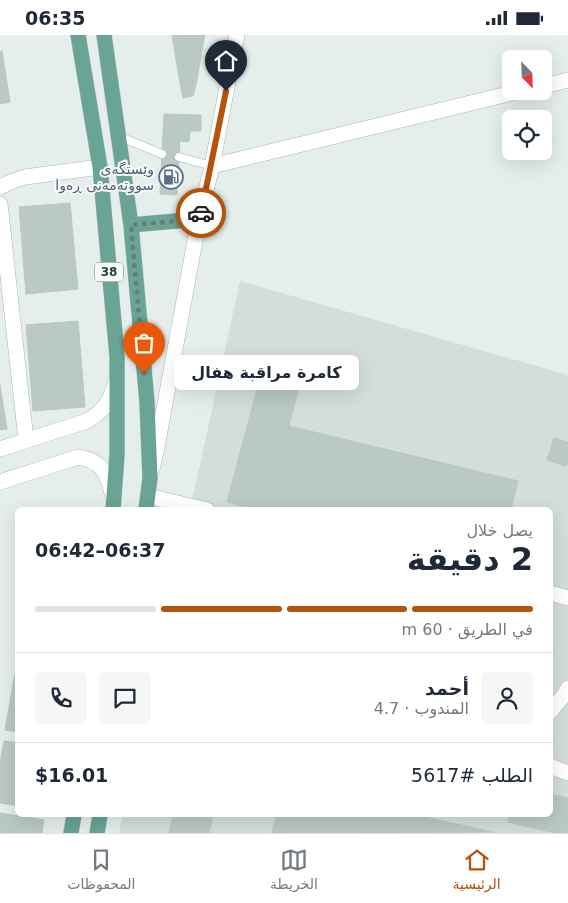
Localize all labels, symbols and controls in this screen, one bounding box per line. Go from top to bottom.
text: 06:35 [25,7,85,29]
pin [205,40,247,91]
icon: home [212,47,240,75]
north arrow [502,50,552,100]
map controls [502,50,552,160]
button: locate [502,110,552,160]
place label: وێستگەی سووتەمەنی ڕەوا [55,161,154,194]
fuel station icon: وێستگەی سووتەمەنی ڕەوا [158,164,184,190]
courier [176,188,226,238]
icon: car [187,199,215,227]
road number: 38 [95,263,123,281]
pin [123,322,165,373]
icon: bag [130,329,158,357]
callout: كامرة مراقبة هفال [174,355,359,391]
text: كامرة مراقبة هفال [191,363,342,382]
text: يصل خلال [466,521,533,540]
text: 06:37–06:42 [35,539,165,561]
text: 2 دقيقة [407,540,533,578]
text: في الطريق · 60 m [402,620,533,639]
button: phone [35,672,87,724]
button: chat [99,672,151,724]
button: person [481,672,533,724]
text: أحمد [425,677,469,699]
text: المندوب · 4.7 [374,699,469,718]
text: $16.01 [35,764,108,786]
text: الطلب #5617 [411,764,533,786]
tab: المحفوظات [67,846,136,892]
tab: الخريطة [270,846,318,892]
tab: الرئيسية [452,846,501,892]

